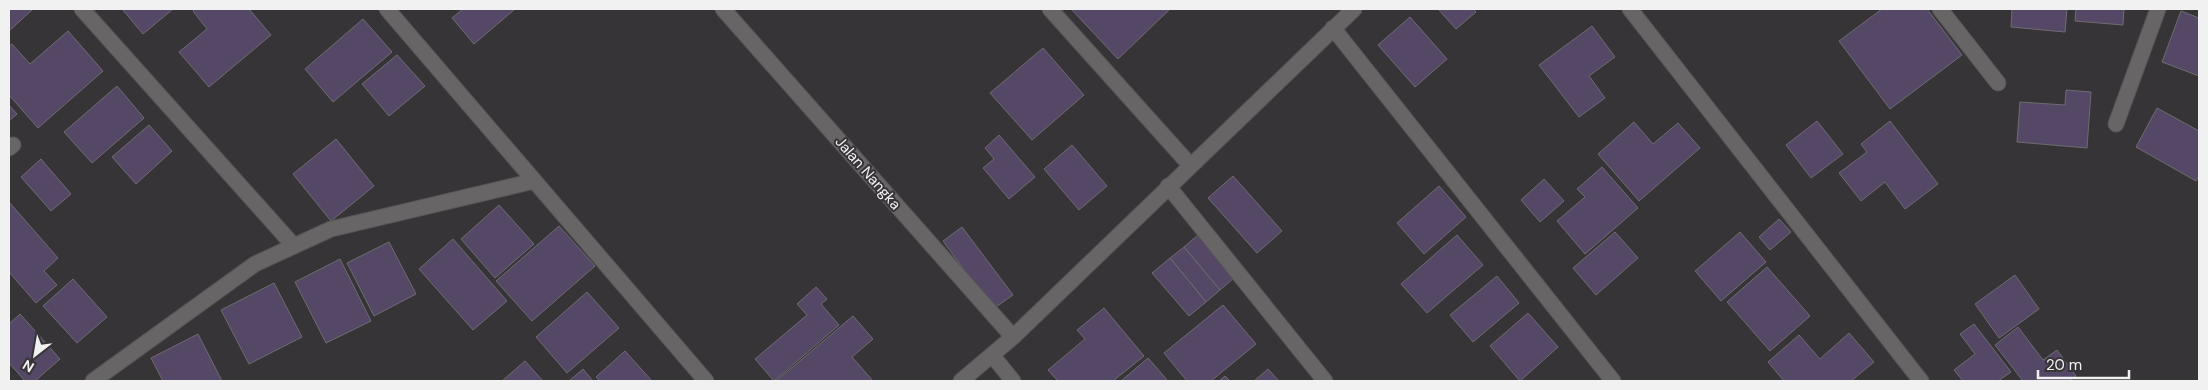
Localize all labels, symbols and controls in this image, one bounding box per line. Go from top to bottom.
street label: Jalan Nangka [831,132,905,214]
north arrow [10,330,60,380]
scale bar [2038,348,2129,380]
text: 20 m [2046,355,2082,375]
text: N [19,356,37,376]

